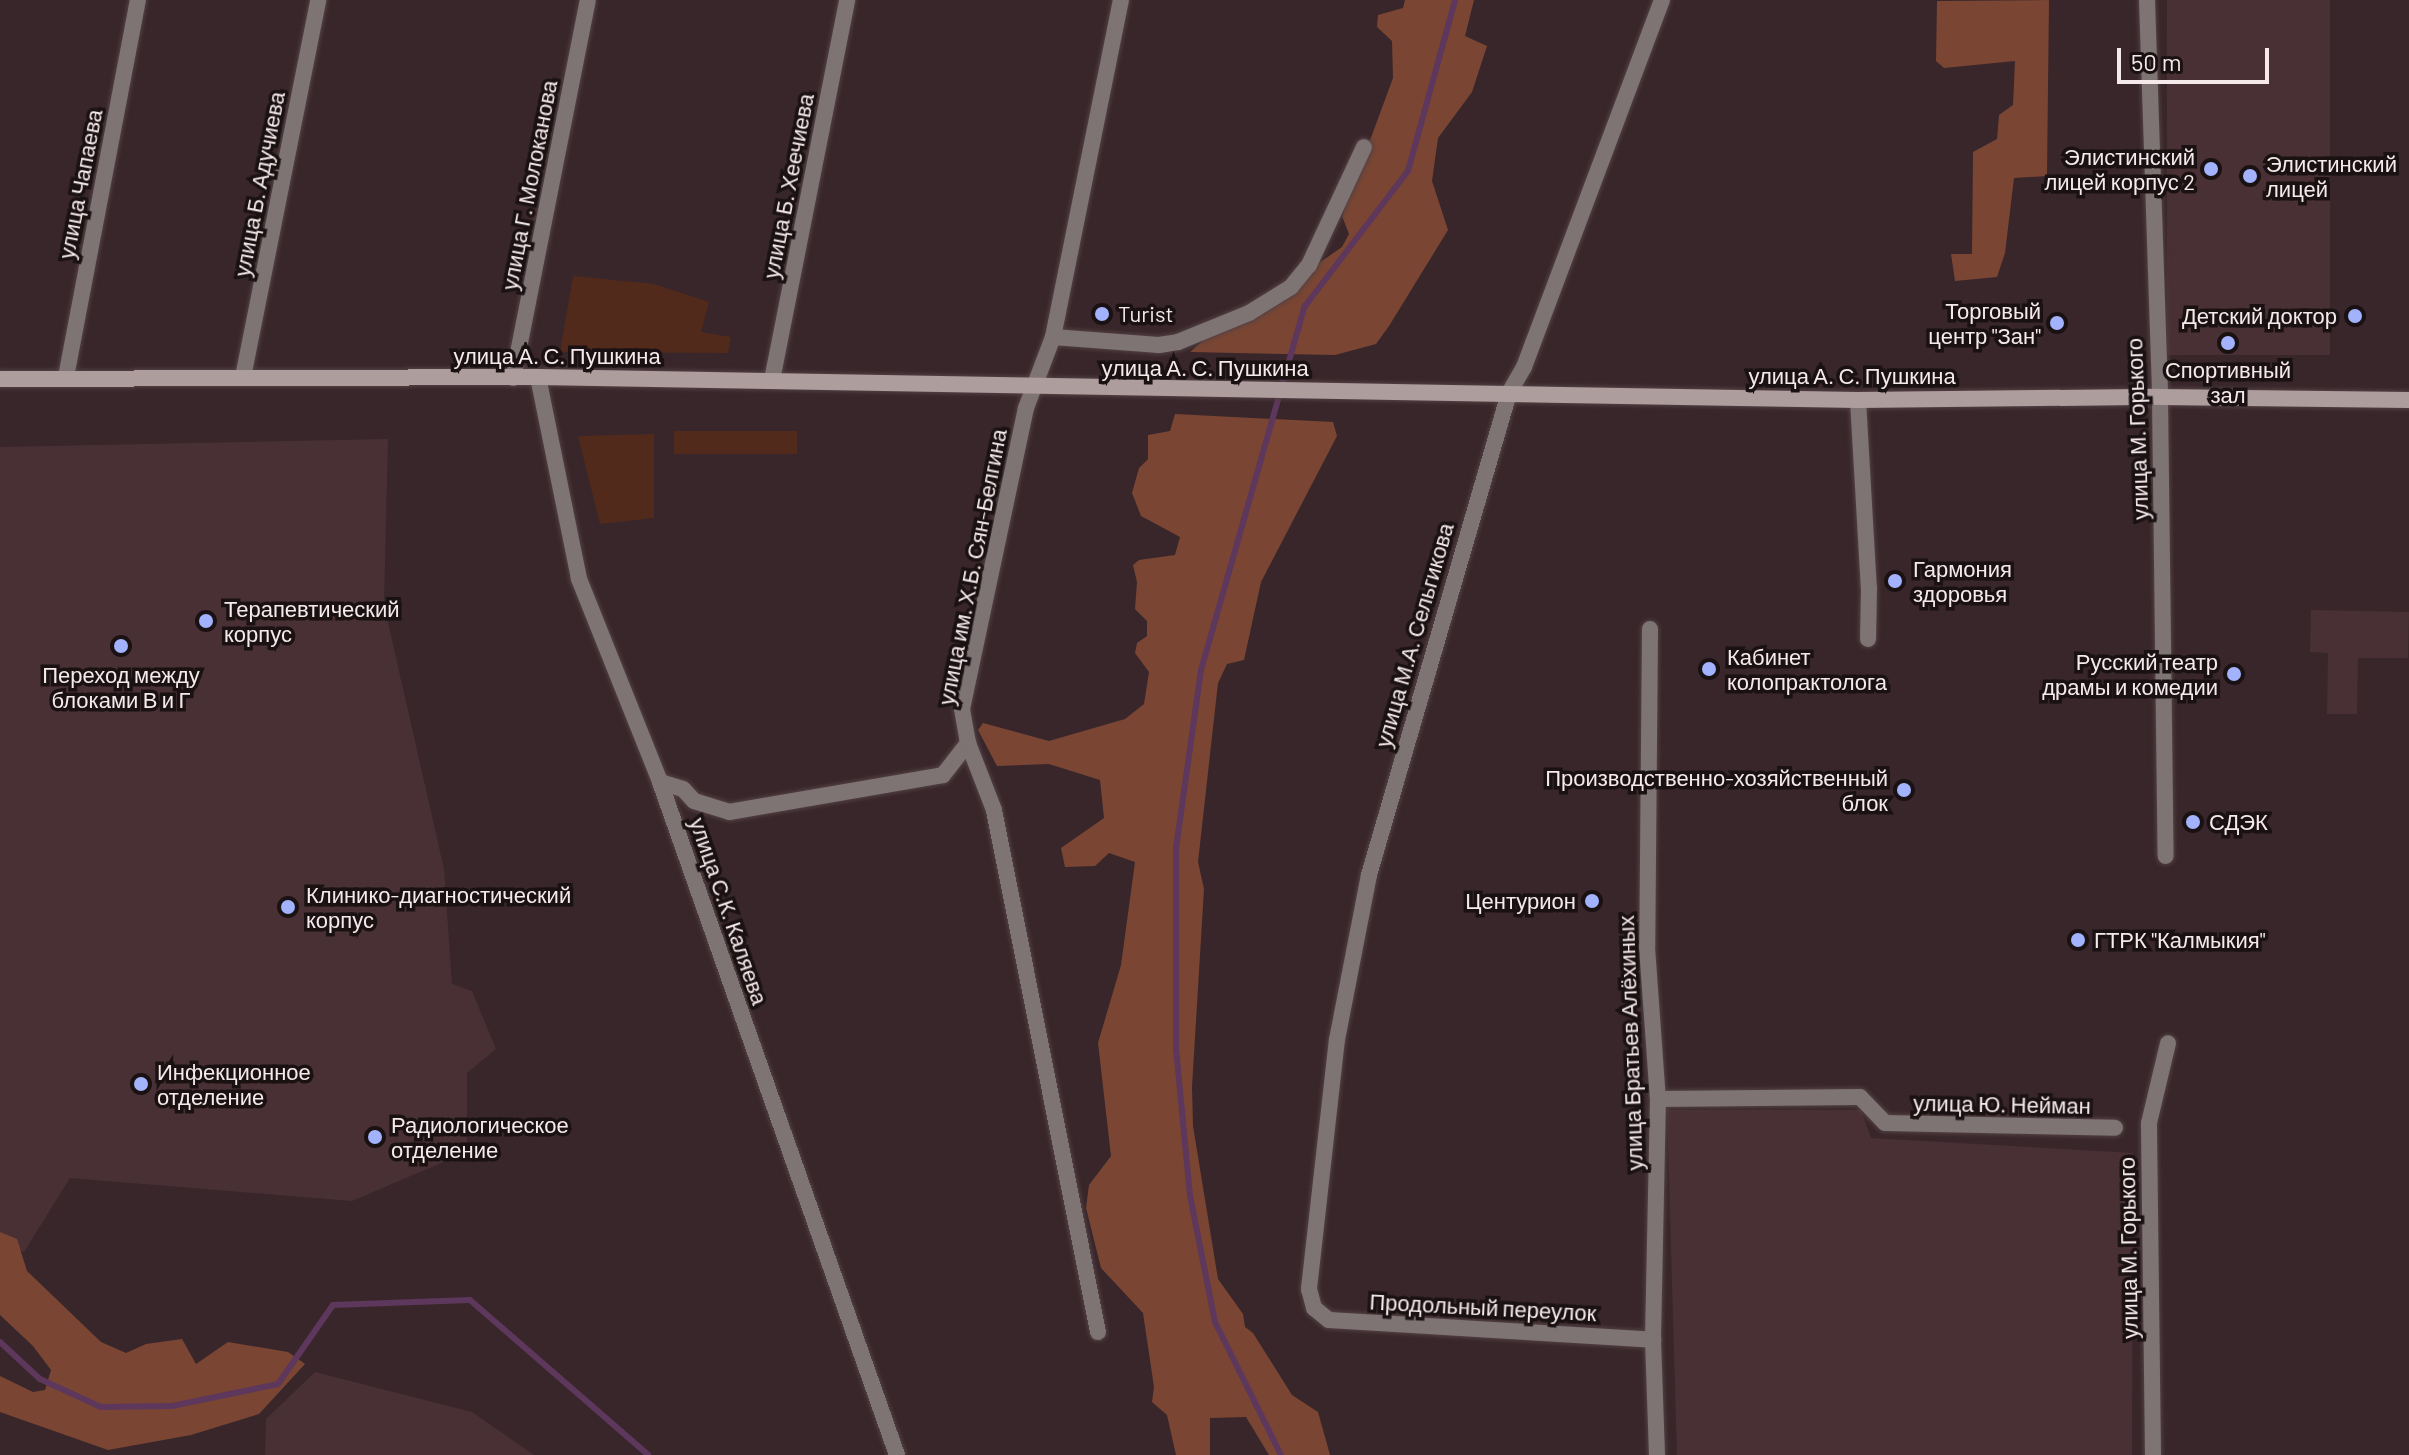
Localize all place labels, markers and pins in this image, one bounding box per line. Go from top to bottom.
place label: Элистинский лицей корпус 2 [2044,143,2195,194]
place label: Элистинский лицей [2266,150,2397,202]
marker: Элистинский лицей корпус 2 [2202,160,2220,178]
marker: Элистинский лицей [2241,167,2259,185]
place label: Торговый центр "Зан" [1928,297,2041,348]
place label: Turist [1118,301,1174,327]
place label: Детский доктор [2182,303,2337,329]
marker: Turist [1093,305,1111,323]
marker: Детский доктор [2344,305,2366,327]
marker: Торговый центр "Зан" [2048,314,2066,332]
marker: Спортивный зал [2219,334,2237,352]
place label: Спортивный зал [2165,356,2291,408]
place label: Гармония здоровья [1913,555,2012,606]
marker: Гармония здоровья [1884,570,1906,592]
place label: Терапевтический корпус [224,595,400,646]
marker: Терапевтический корпус [195,610,217,632]
marker: Переход между блоками В и Г [110,635,132,657]
place label: Кабинет колопрактолога [1727,643,1887,694]
place label: Русский театр драмы и комедии [2042,648,2218,700]
marker: Кабинет колопрактолога [1698,658,1720,680]
place label: Переход между блоками В и Г [42,661,200,712]
marker: Русский театр драмы и комедии [2225,665,2243,683]
place label: Производственно-хозяйственный блок [1545,764,1888,816]
marker: Производственно-хозяйственный блок [1895,781,1913,799]
place label: СДЭК [2209,809,2268,835]
marker: СДЭК [2184,813,2202,831]
place label: Клинико-диагностический корпус [306,881,571,932]
place label: Центурион [1465,888,1576,914]
marker: Центурион [1583,892,1601,910]
marker: Клинико-диагностический корпус [277,896,299,918]
place label: ГТРК "Калмыкия" [2094,927,2265,953]
marker: ГТРК "Калмыкия" [2069,931,2087,949]
place label: Инфекционное отделение [157,1058,311,1110]
marker: Инфекционное отделение [132,1075,150,1093]
place label: Радиологическое отделение [391,1111,569,1162]
marker: Радиологическое отделение [366,1128,384,1146]

